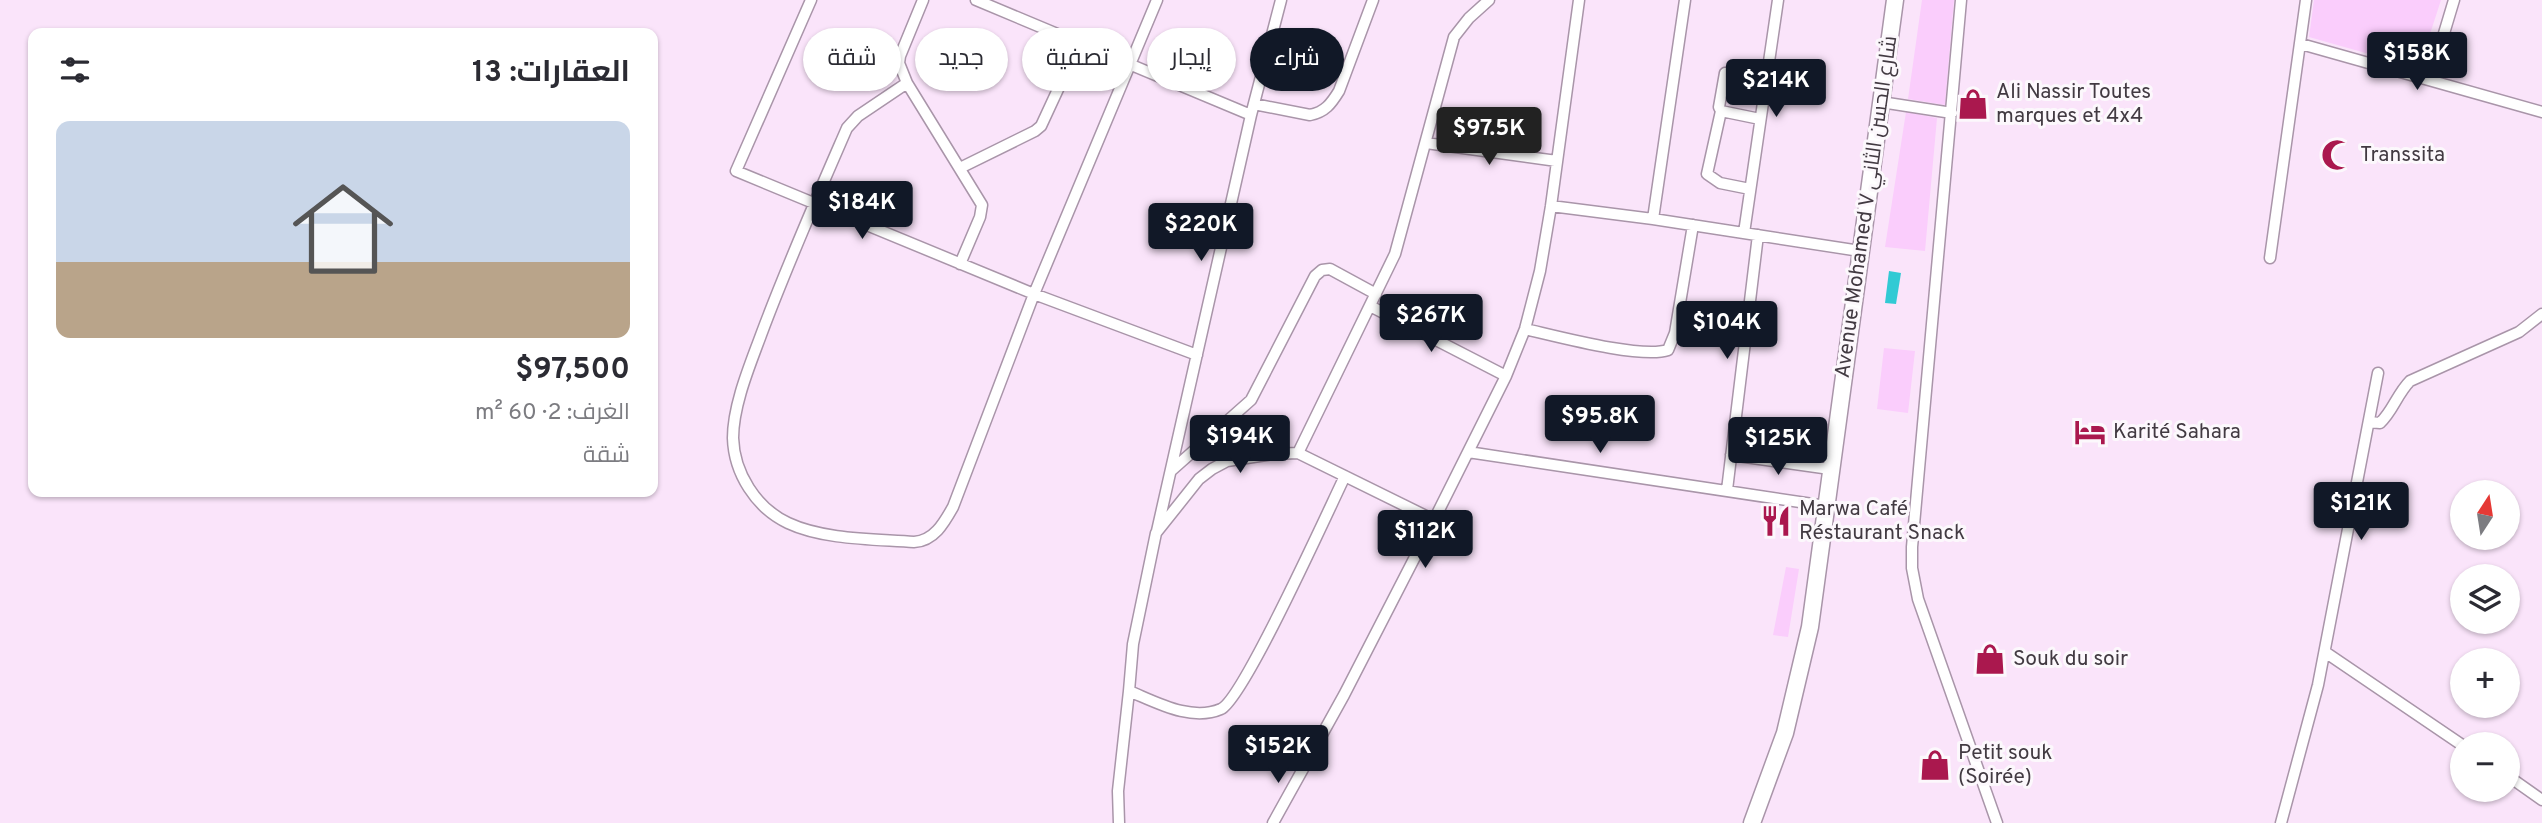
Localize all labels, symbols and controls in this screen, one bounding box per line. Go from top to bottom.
chip: شقة [803,28,901,91]
chip: جديد [915,28,1008,91]
chip: تصفية [1022,28,1133,91]
chip: إيجار [1147,28,1236,91]
chip: شراء [1250,28,1344,91]
pin: $158K [2368,32,2466,92]
street label: Avenue Mohamed V شارع الحسن الثاني [1830,34,1905,380]
text: $158K [2383,40,2451,69]
icon: filters [56,51,94,89]
text: العقارات: 13 [472,55,630,92]
pin: $214K [1727,60,1825,119]
text: $214K [1742,67,1810,96]
place label: Ali Nassir Toutes marques et 4x4 [1996,79,2151,130]
shop icon: Ali Nassir Toutes marques et 4x4 [1956,87,1990,121]
pin: $97.5K [1432,108,1546,167]
text: $97.5K [1453,115,1525,144]
mosque icon: Transsita [2320,138,2354,172]
place label: Transsita [2360,142,2445,169]
icon: home [280,166,406,292]
pin: $184K [813,182,911,241]
text: $184K [828,189,896,218]
pin: $220K [1152,204,1250,263]
text: $220K [1164,211,1238,240]
pin: $267K [1382,294,1480,354]
text: $267K [1396,302,1466,331]
pin: $104K [1678,302,1776,361]
text: $104K [1692,309,1762,338]
text: $97,500 [515,352,630,389]
pin: $95.8K [1543,396,1657,455]
text: الغرف: 2 · 60 m² [475,399,630,428]
text: $95.8K [1561,403,1639,432]
hotel icon: Karité Sahara [2073,415,2107,449]
pin: $194K [1191,416,1289,475]
pin: $125K [1729,418,1827,477]
place label: Karité Sahara [2113,419,2241,446]
text: $194K [1206,423,1274,452]
text: $125K [1744,425,1812,454]
text: شقة [583,442,630,471]
north arrow [2450,480,2520,550]
map controls [2450,480,2520,802]
pin: $121K [2312,482,2410,542]
text: $121K [2330,490,2392,519]
place label: Marwa Café Réstaurant Snack [1799,496,1965,547]
restaurant icon: Marwa Café Réstaurant Snack [1759,504,1793,538]
pin: $112K [1376,510,1474,570]
text: $112K [1394,518,1456,547]
button: layers [2450,564,2520,634]
shop icon: Souk du soir [1973,642,2007,676]
place label: Souk du soir [2013,646,2128,673]
button: + [2450,648,2520,718]
pin: $152K [1229,726,1327,785]
button: − [2450,732,2520,802]
text: $152K [1244,733,1312,762]
place label: Petit souk (Soirée) [1958,740,2052,791]
shop icon: Petit souk (Soirée) [1918,748,1952,782]

